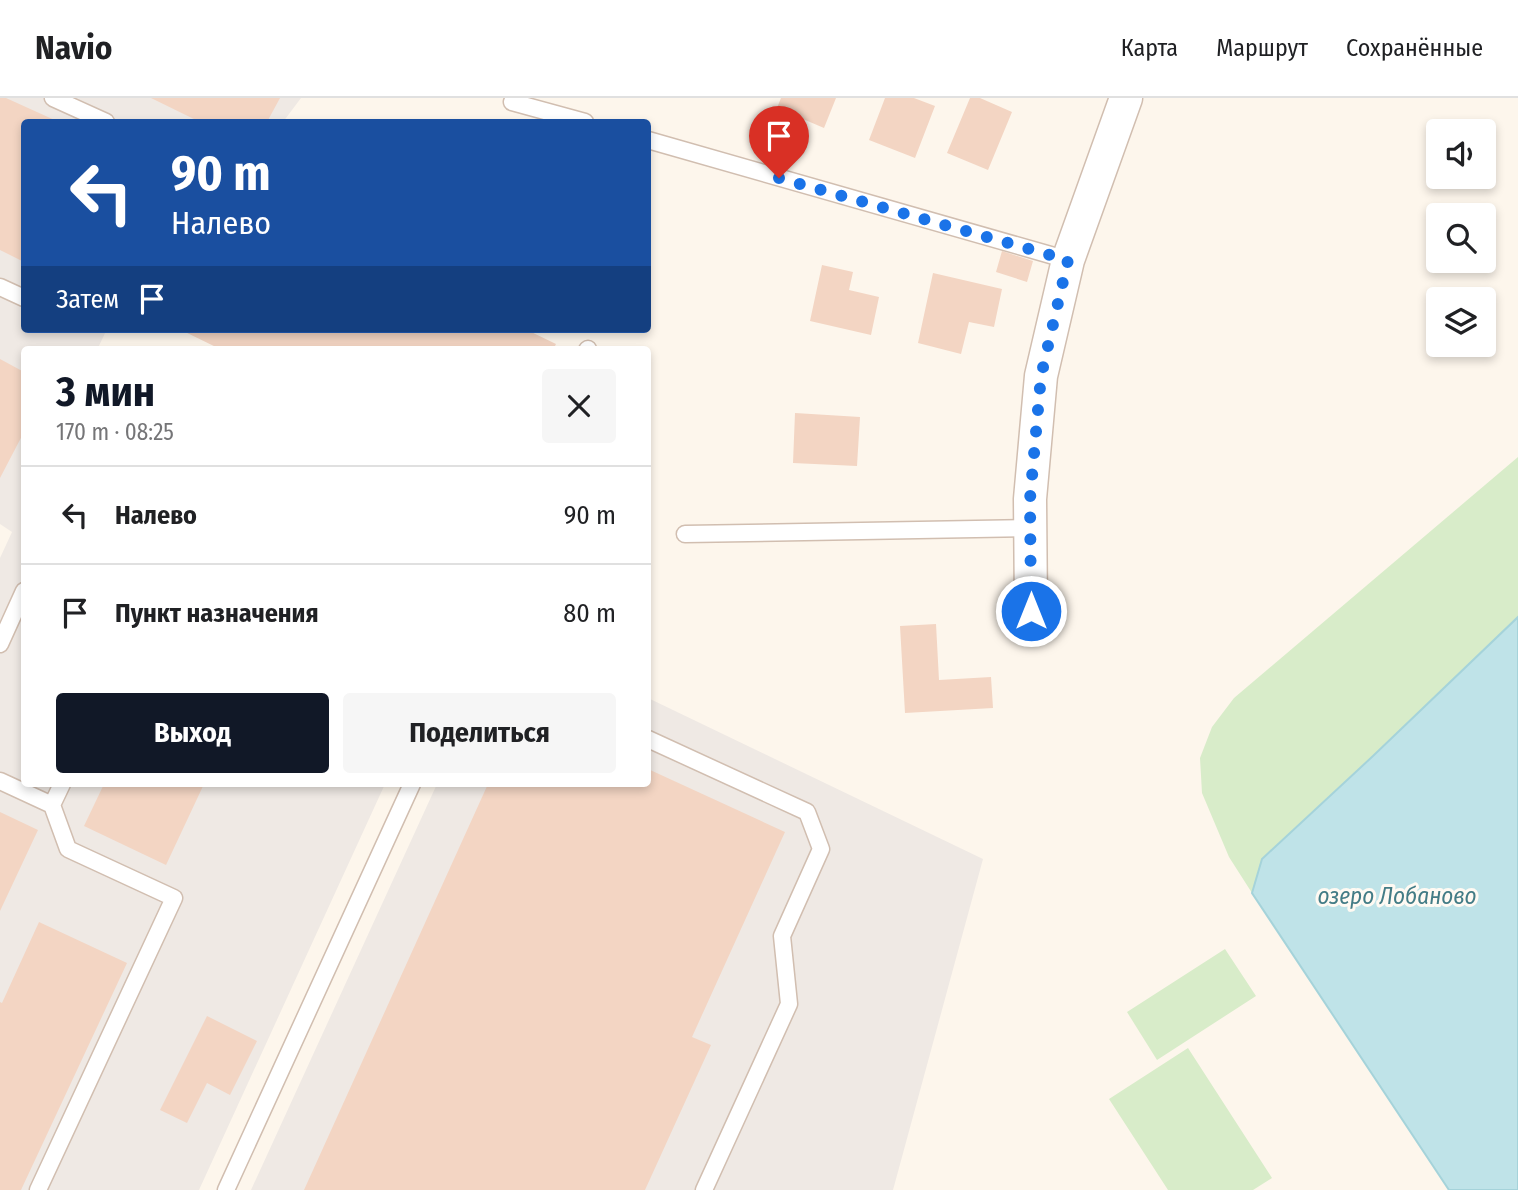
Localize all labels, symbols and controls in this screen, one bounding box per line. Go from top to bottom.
text: Navio [35,28,112,68]
text: Карта [1121,34,1178,62]
text: Маршрут [1216,34,1308,62]
text: Сохранённые [1346,34,1483,62]
pin [749,106,809,178]
icon: arrive [760,117,798,155]
map controls [1426,119,1496,357]
button: sound [1426,119,1496,189]
text: 90 m [171,144,271,203]
icon: left [56,147,147,238]
button: search [1426,203,1496,273]
text: Налево [171,204,271,242]
icon: arrive [133,280,171,318]
text: Затем [56,284,119,315]
button: layers [1426,287,1496,357]
text: 3 мин [56,367,155,417]
button: close [542,369,616,443]
text: 170 m · 08:25 [56,418,174,446]
icon: left [56,496,94,534]
text: Налево [115,500,197,531]
text: 90 m [564,500,616,531]
position arrow [994,574,1068,648]
icon: arrive [56,594,94,632]
text: Пункт назначения [115,598,319,629]
text: 80 m [563,598,616,629]
button: Выход [56,693,329,773]
button: Поделиться [343,693,616,773]
water label: озеро Лобаново [1318,882,1476,910]

